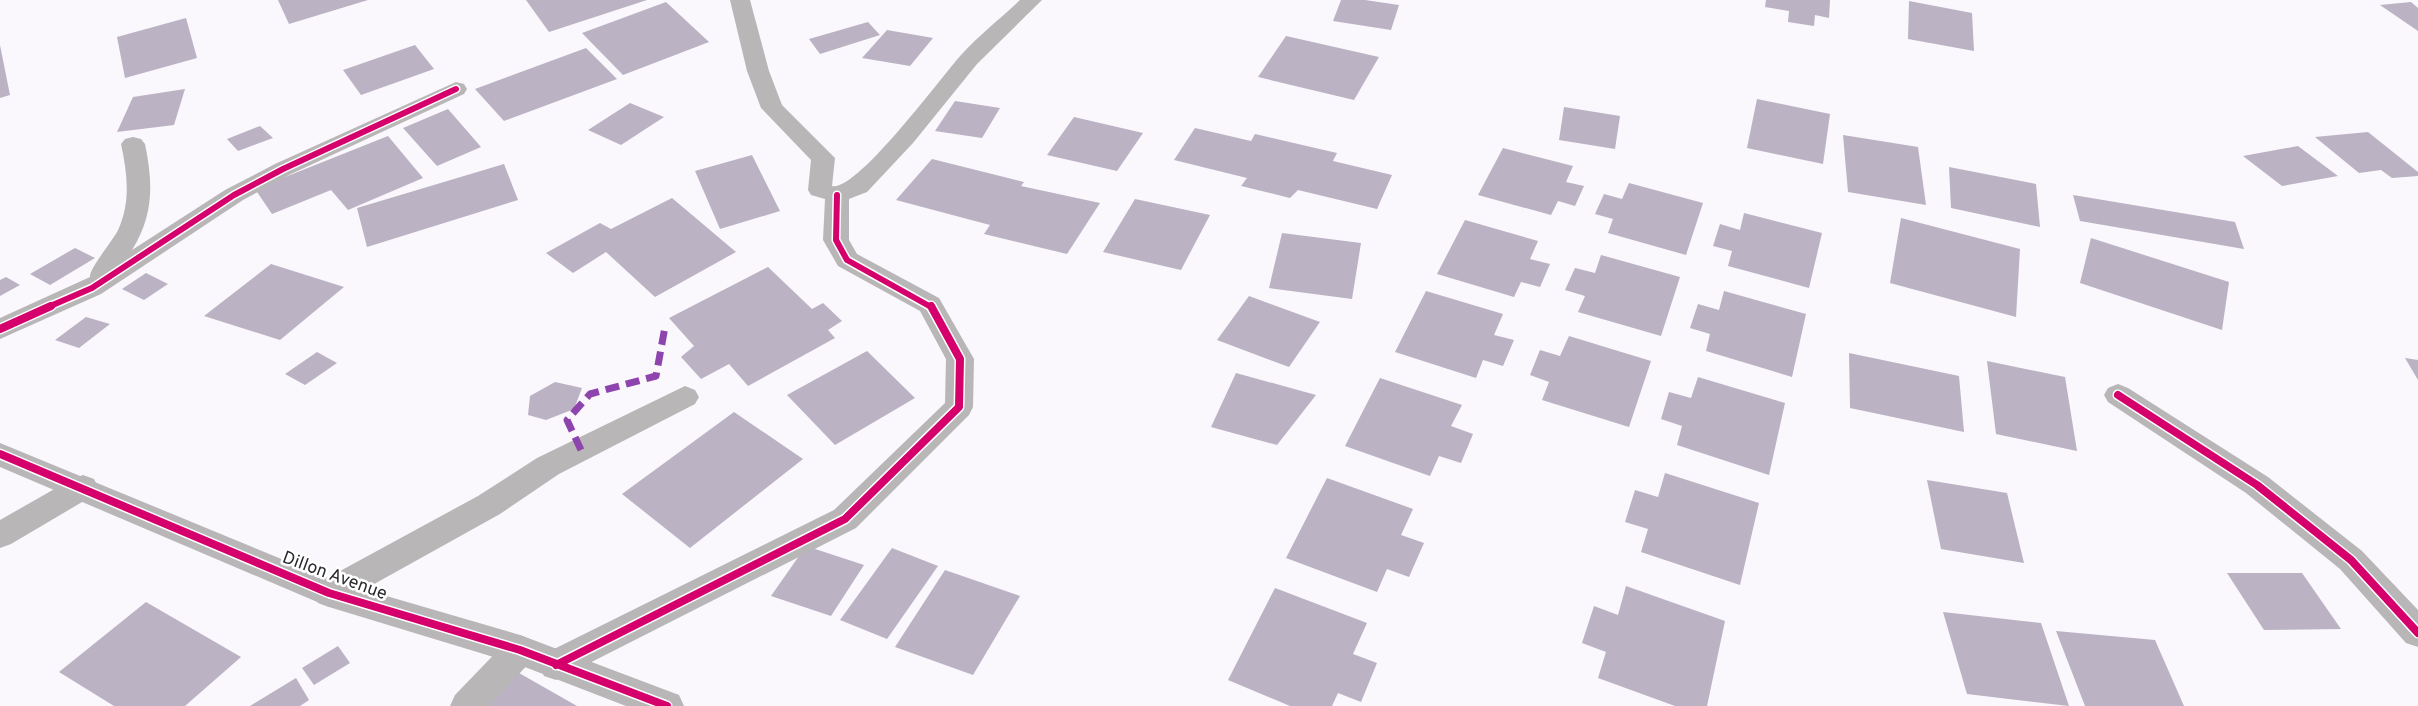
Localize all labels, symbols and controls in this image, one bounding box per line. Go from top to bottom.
street label: Dillon Avenue [279,547,390,606]

